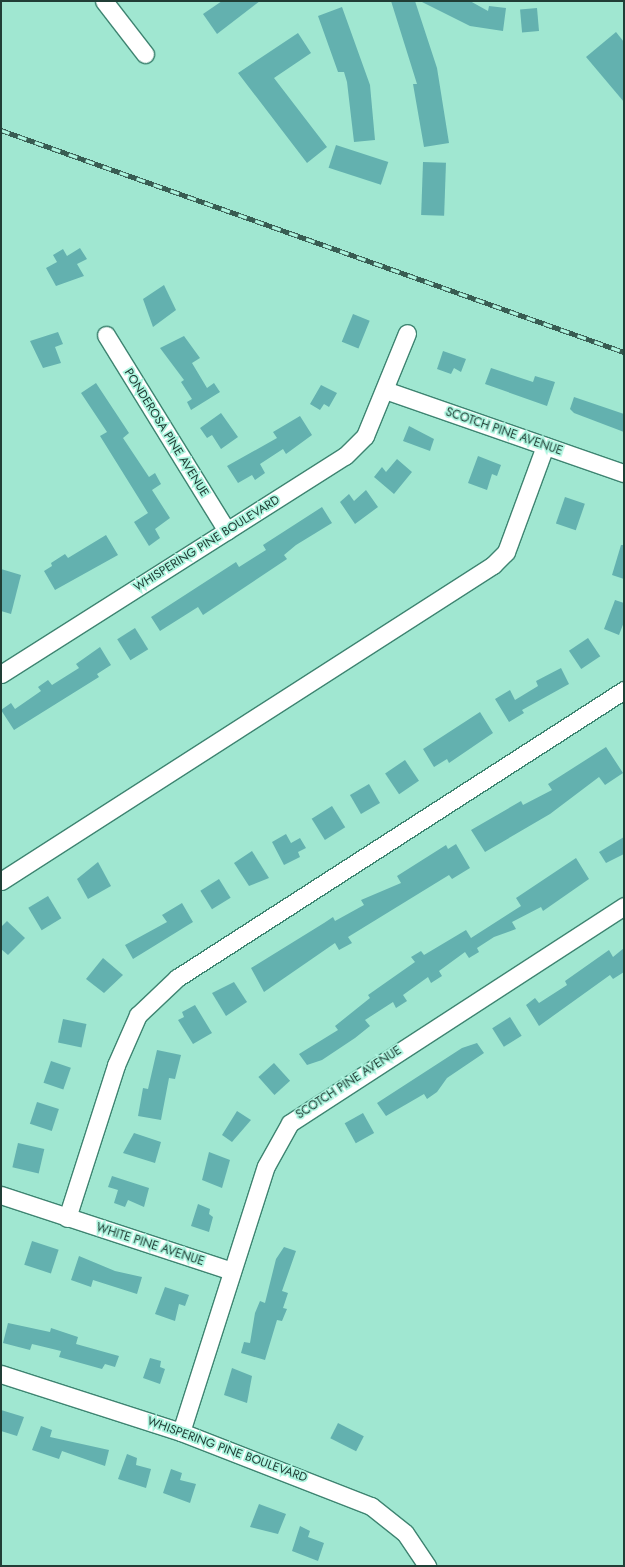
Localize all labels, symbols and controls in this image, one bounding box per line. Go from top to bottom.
street label: PONDEROSA PINE AVENUE [121,366,211,500]
street label: SCOTCH PINE AVENUE [444,405,564,459]
street label: WHISPERING PINE BOULEVARD [131,493,283,595]
street label: SCOTCH PINE AVENUE [294,1043,404,1123]
street label: WHITE PINE AVENUE [94,1221,206,1269]
street label: WHISPERING PINE BOULEVARD [145,1414,309,1486]

